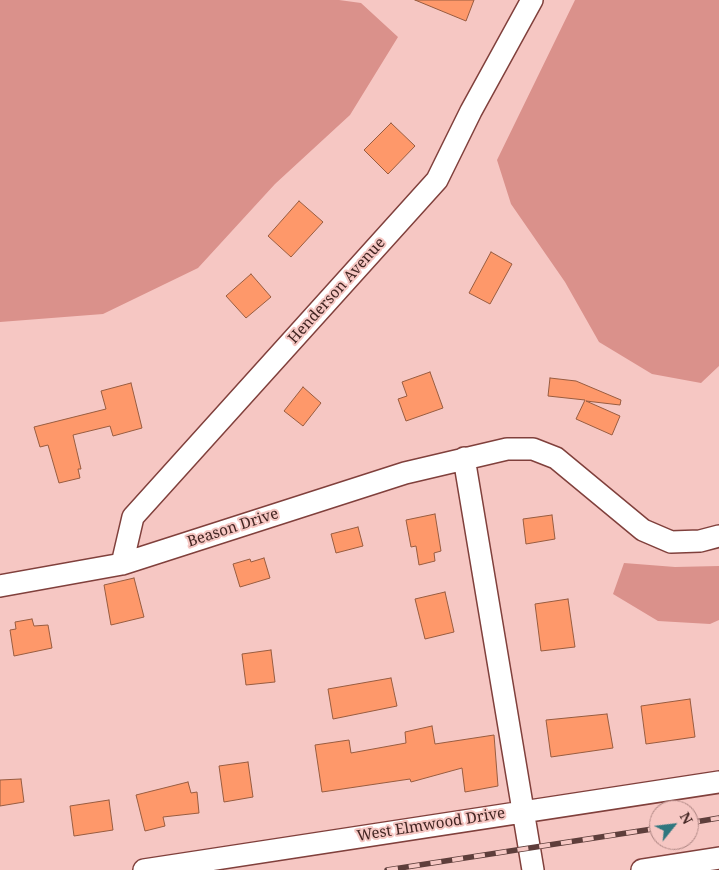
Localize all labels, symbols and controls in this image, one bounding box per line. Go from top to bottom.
street label: Henderson Avenue [285,234,389,348]
street label: Beason Drive [185,505,281,551]
north arrow [649,800,699,850]
street label: West Elmwood Drive [356,804,506,846]
text: N [676,809,698,827]

